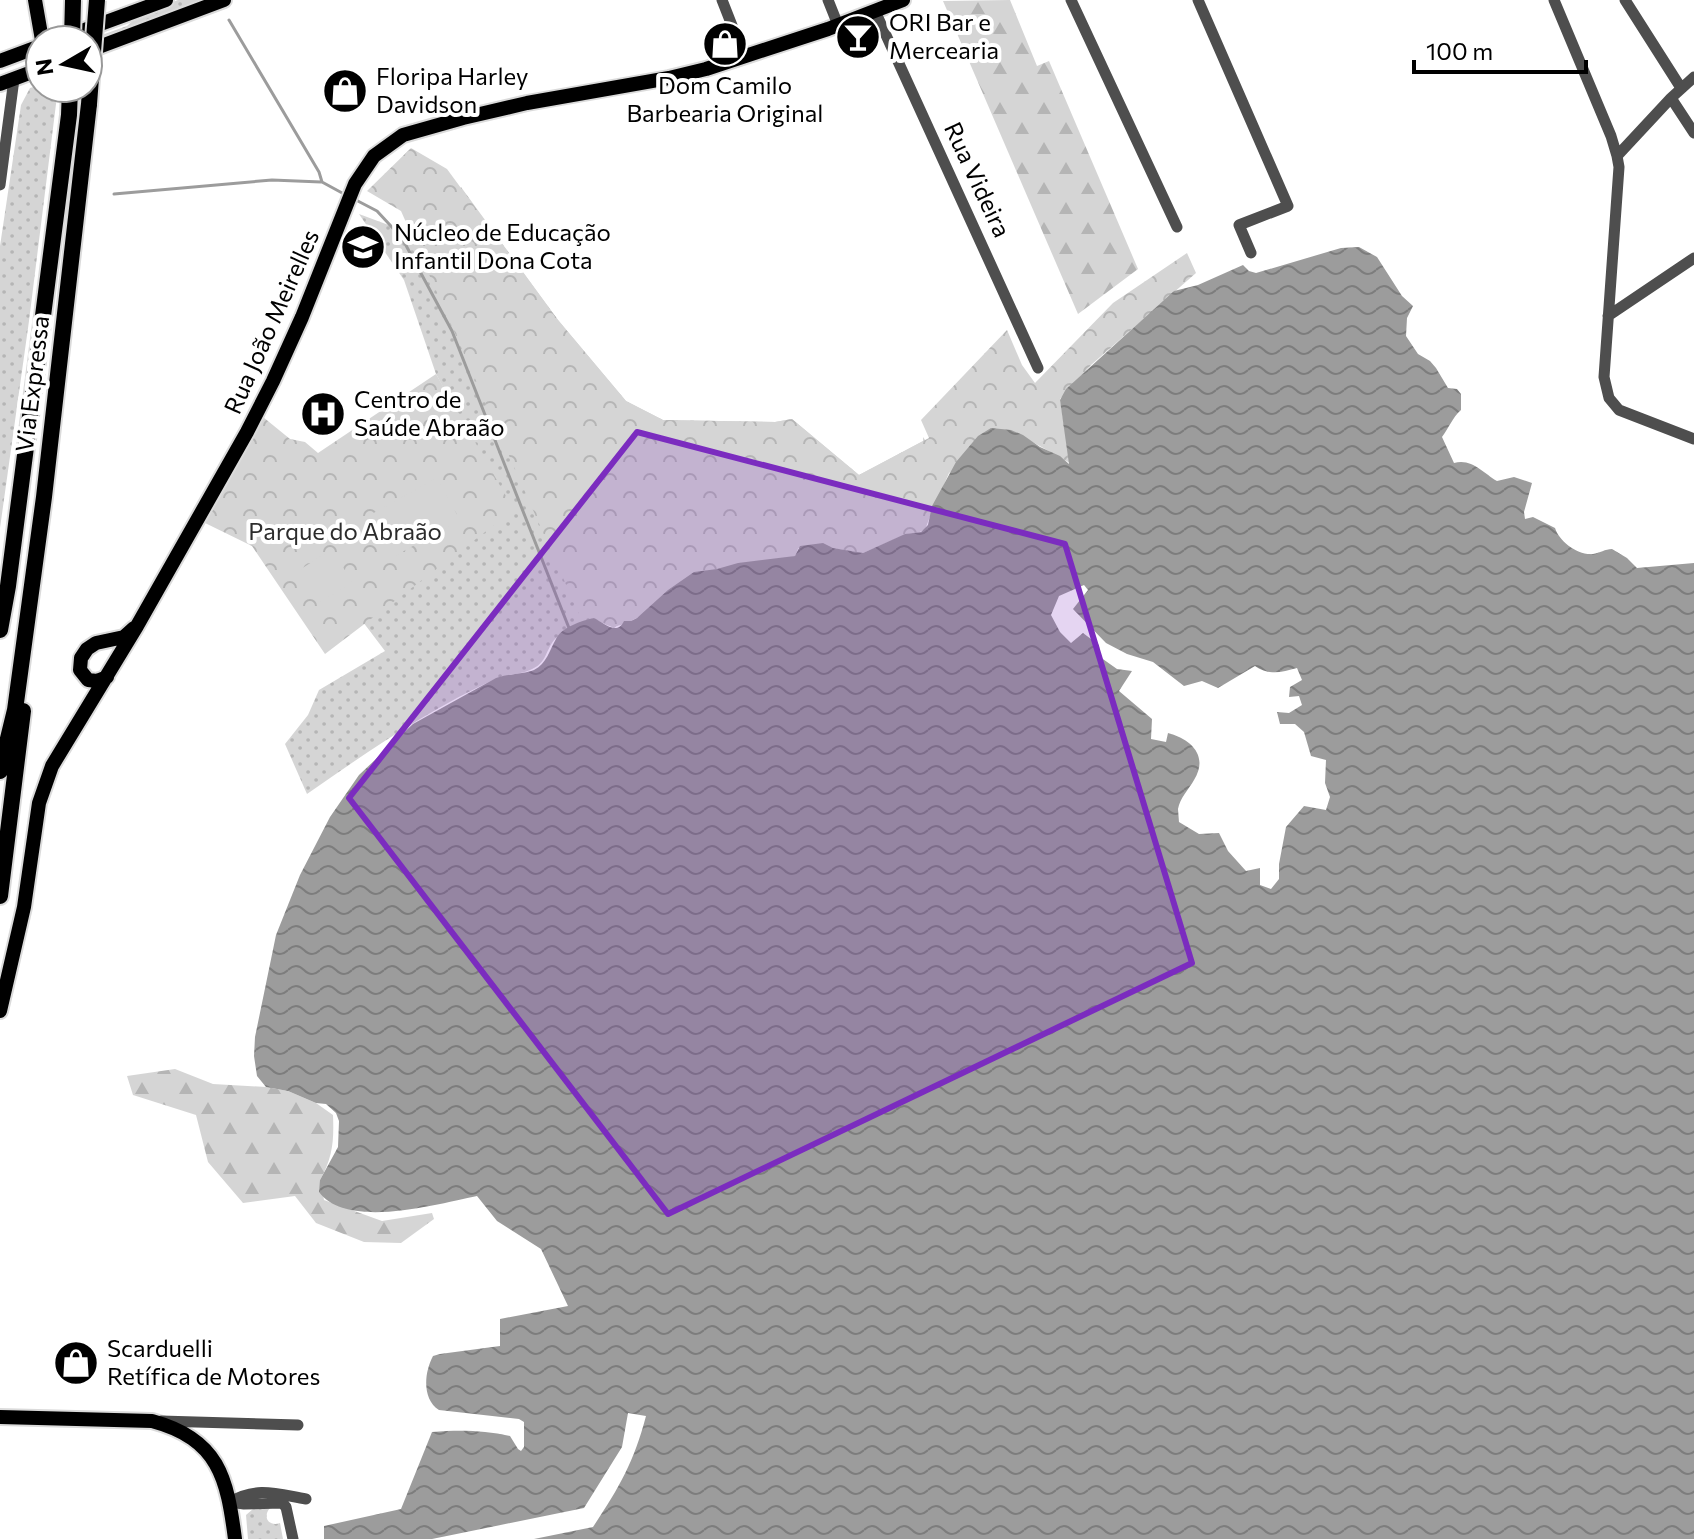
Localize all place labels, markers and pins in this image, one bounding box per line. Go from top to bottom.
place label: ORI Bar e Mercearia [889,7,999,64]
bar icon: ORI Bar e Mercearia [834,13,882,61]
shop icon: Dom Camilo Barbearia Original [701,20,749,68]
place label: Floripa Harley Davidson [376,61,528,118]
shop icon: Floripa Harley Davidson [321,67,369,115]
place label: Dom Camilo Barbearia Original [627,70,823,127]
place label: Núcleo de Educação Infantil Dona Cota [394,217,611,274]
school or university icon: Núcleo de Educação Infantil Dona Cota [339,223,387,271]
place label: Centro de Saúde Abraão [354,384,505,441]
hospital icon: Centro de Saúde Abraão [299,390,347,438]
place label: Scarduelli Retífica de Motores [107,1333,320,1390]
shop icon: Scarduelli Retífica de Motores [52,1339,100,1387]

